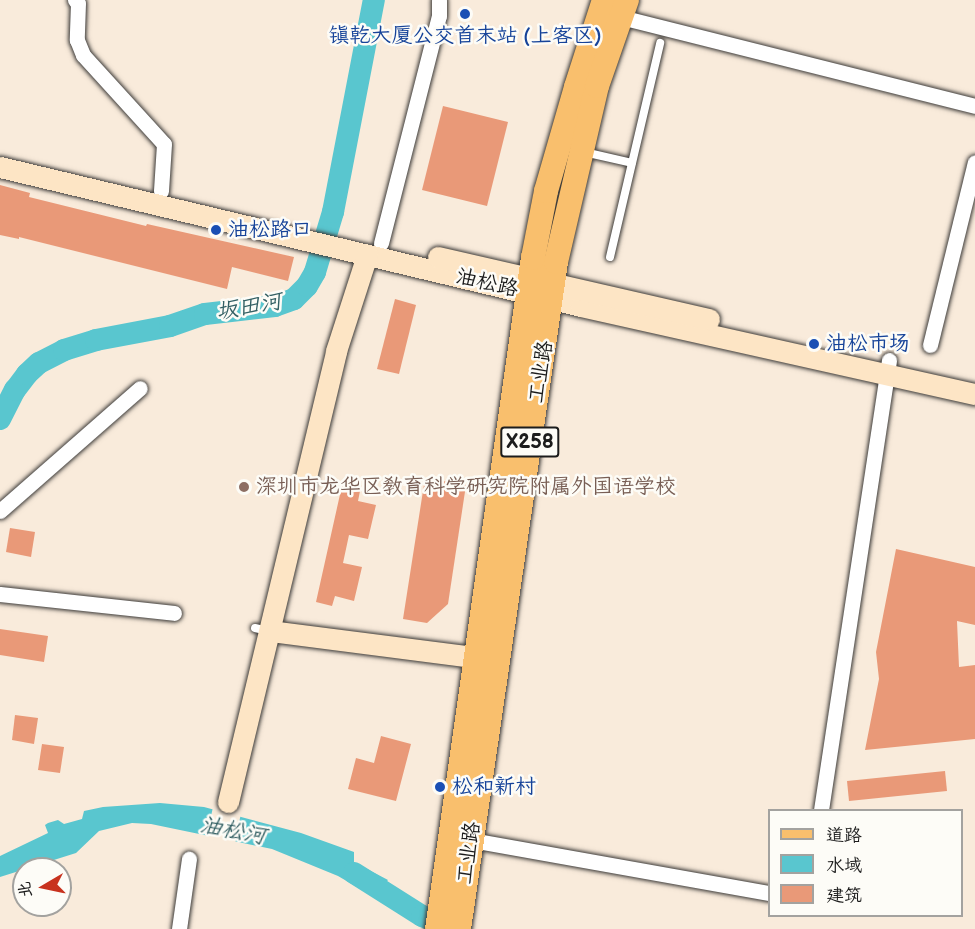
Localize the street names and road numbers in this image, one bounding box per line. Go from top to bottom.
street label: 油松路 [453,264,521,302]
street label: 工业路 [524,339,558,405]
road number: X258 [500,425,560,459]
street label: 工业路 [452,820,486,886]

